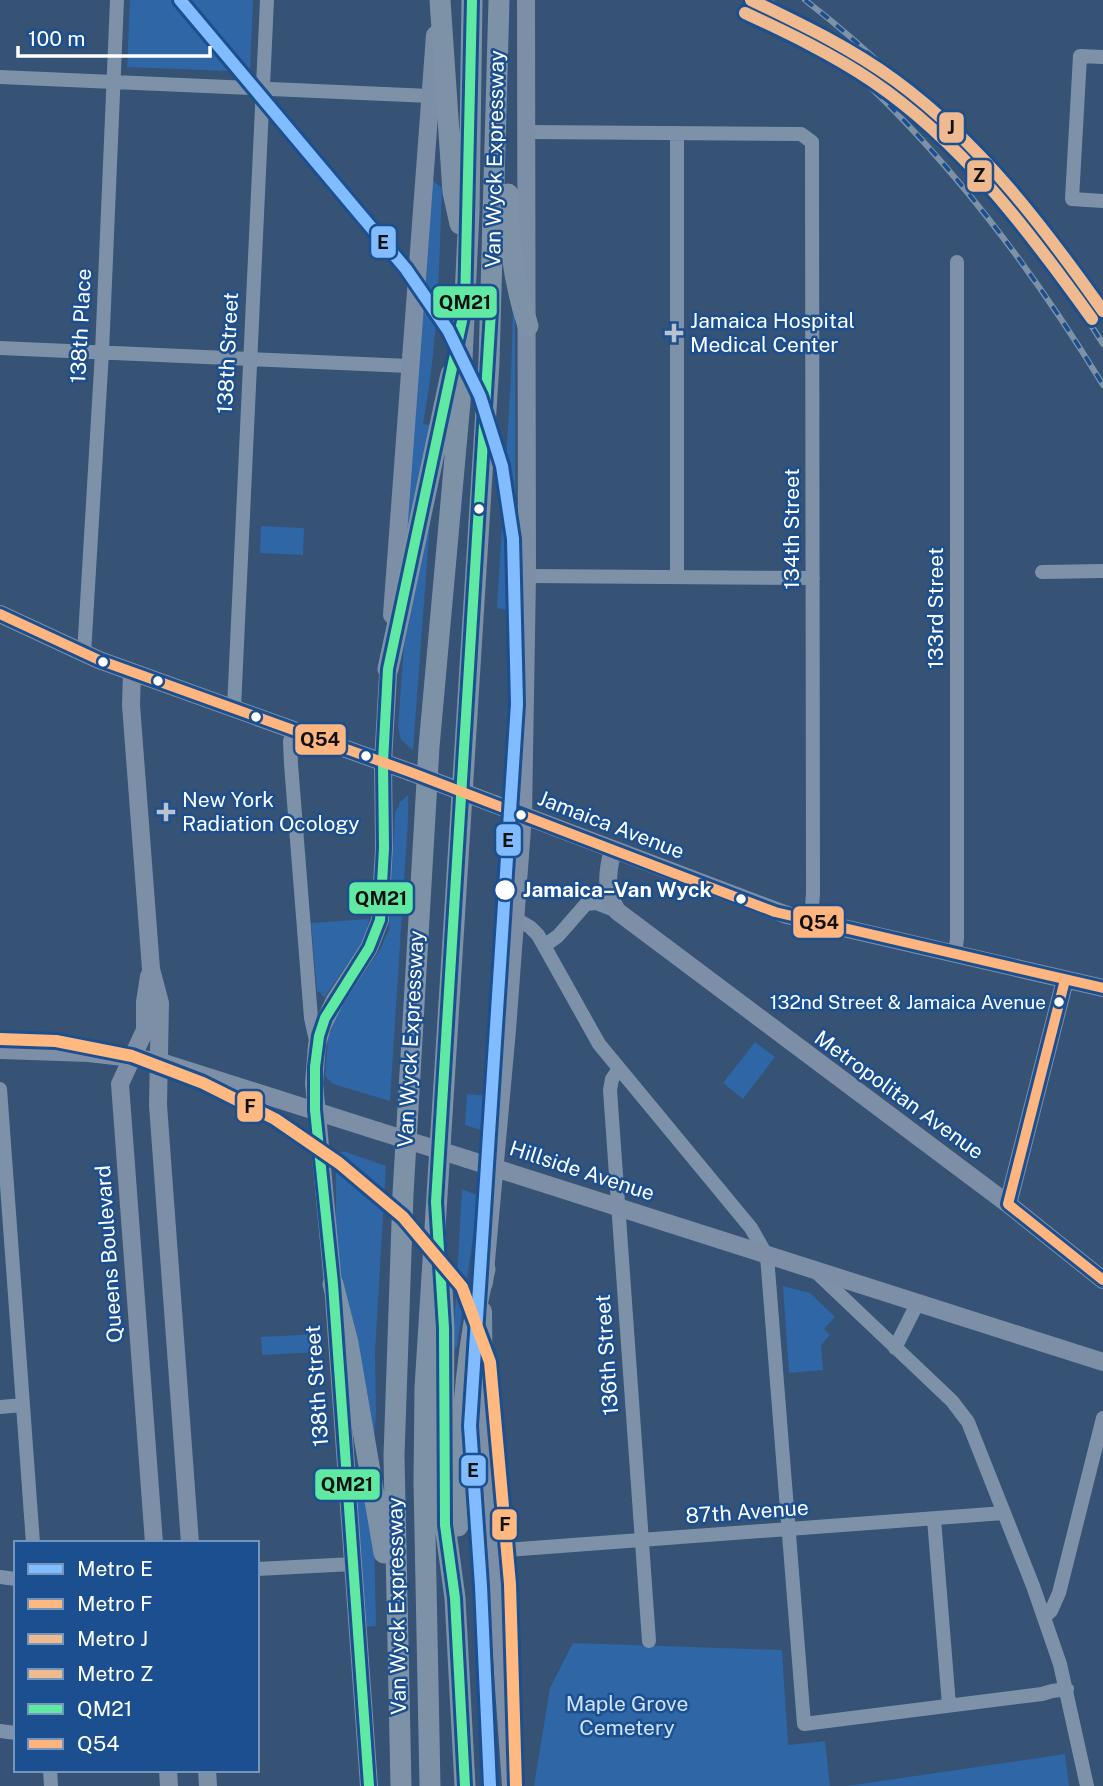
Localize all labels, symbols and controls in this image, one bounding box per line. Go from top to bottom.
scale bar [18,14,210,58]
text: 100 m [28,26,85,51]
street label: Van Wyck Expressway [480,50,509,268]
line badge: J [938,111,965,144]
text: J [947,116,955,138]
line badge: Z [966,159,993,193]
text: Z [973,164,985,186]
line badge: E [370,225,397,259]
text: E [377,231,389,253]
street label: 138th Place [65,268,96,384]
line badge: QM21 [432,285,498,319]
street label: 138th Street [212,291,243,415]
text: QM21 [439,291,491,313]
place label: Jamaica Hospital Medical Center [690,308,855,357]
marker: Jamaica Hospital Medical Center [664,323,684,343]
street label: 134th Street [779,468,804,590]
unlabelled marker [472,502,486,516]
street label: 133rd Street [923,547,948,669]
unlabelled marker [96,655,110,669]
unlabelled marker [151,674,165,688]
unlabelled marker [249,710,263,724]
line badge: Q54 [294,723,347,756]
text: Q54 [300,728,340,750]
unlabelled marker [359,749,373,763]
street label: Jamaica Avenue [534,785,688,864]
place label: New York Radiation Ocology [182,787,360,836]
marker: New York Radiation Ocology [156,802,176,822]
unlabelled marker [514,808,528,822]
line badge: E [495,823,522,857]
text: E [502,829,514,851]
place label: Jamaica–Van Wyck [523,877,712,902]
marker: Jamaica–Van Wyck [493,878,517,902]
line badge: QM21 [348,881,414,915]
text: QM21 [355,887,407,909]
unlabelled marker [734,892,748,906]
line badge: Q54 [792,905,845,939]
text: Q54 [799,911,839,933]
street label: Van Wyck Expressway [392,930,429,1148]
place label: 132nd Street & Jamaica Avenue [770,991,1046,1013]
marker: 132nd Street & Jamaica Avenue [1052,995,1066,1009]
street label: Metropolitan Avenue [810,1025,989,1164]
line badge: F [236,1090,264,1123]
text: F [244,1095,256,1117]
street label: Hillside Avenue [507,1135,658,1206]
street label: Queens Boulevard [90,1165,127,1344]
street label: 136th Street [590,1294,623,1416]
street label: 138th Street [300,1324,333,1448]
line badge: E [460,1454,487,1487]
text: E [467,1459,479,1481]
line badge: QM21 [314,1468,381,1501]
text: QM21 [321,1473,373,1495]
street label: 87th Avenue [685,1495,809,1528]
street label: Van Wyck Expressway [382,1497,411,1715]
line badge: F [491,1508,518,1541]
text: F [499,1513,511,1535]
legend [14,1541,259,1772]
text: Metro E [77,1556,153,1581]
text: Metro F [77,1591,152,1616]
text: Metro J [77,1626,148,1651]
text: Metro Z [77,1661,153,1686]
park label: Maple Grove Cemetery [566,1691,688,1740]
text: QM21 [77,1696,132,1721]
text: Q54 [77,1731,119,1756]

